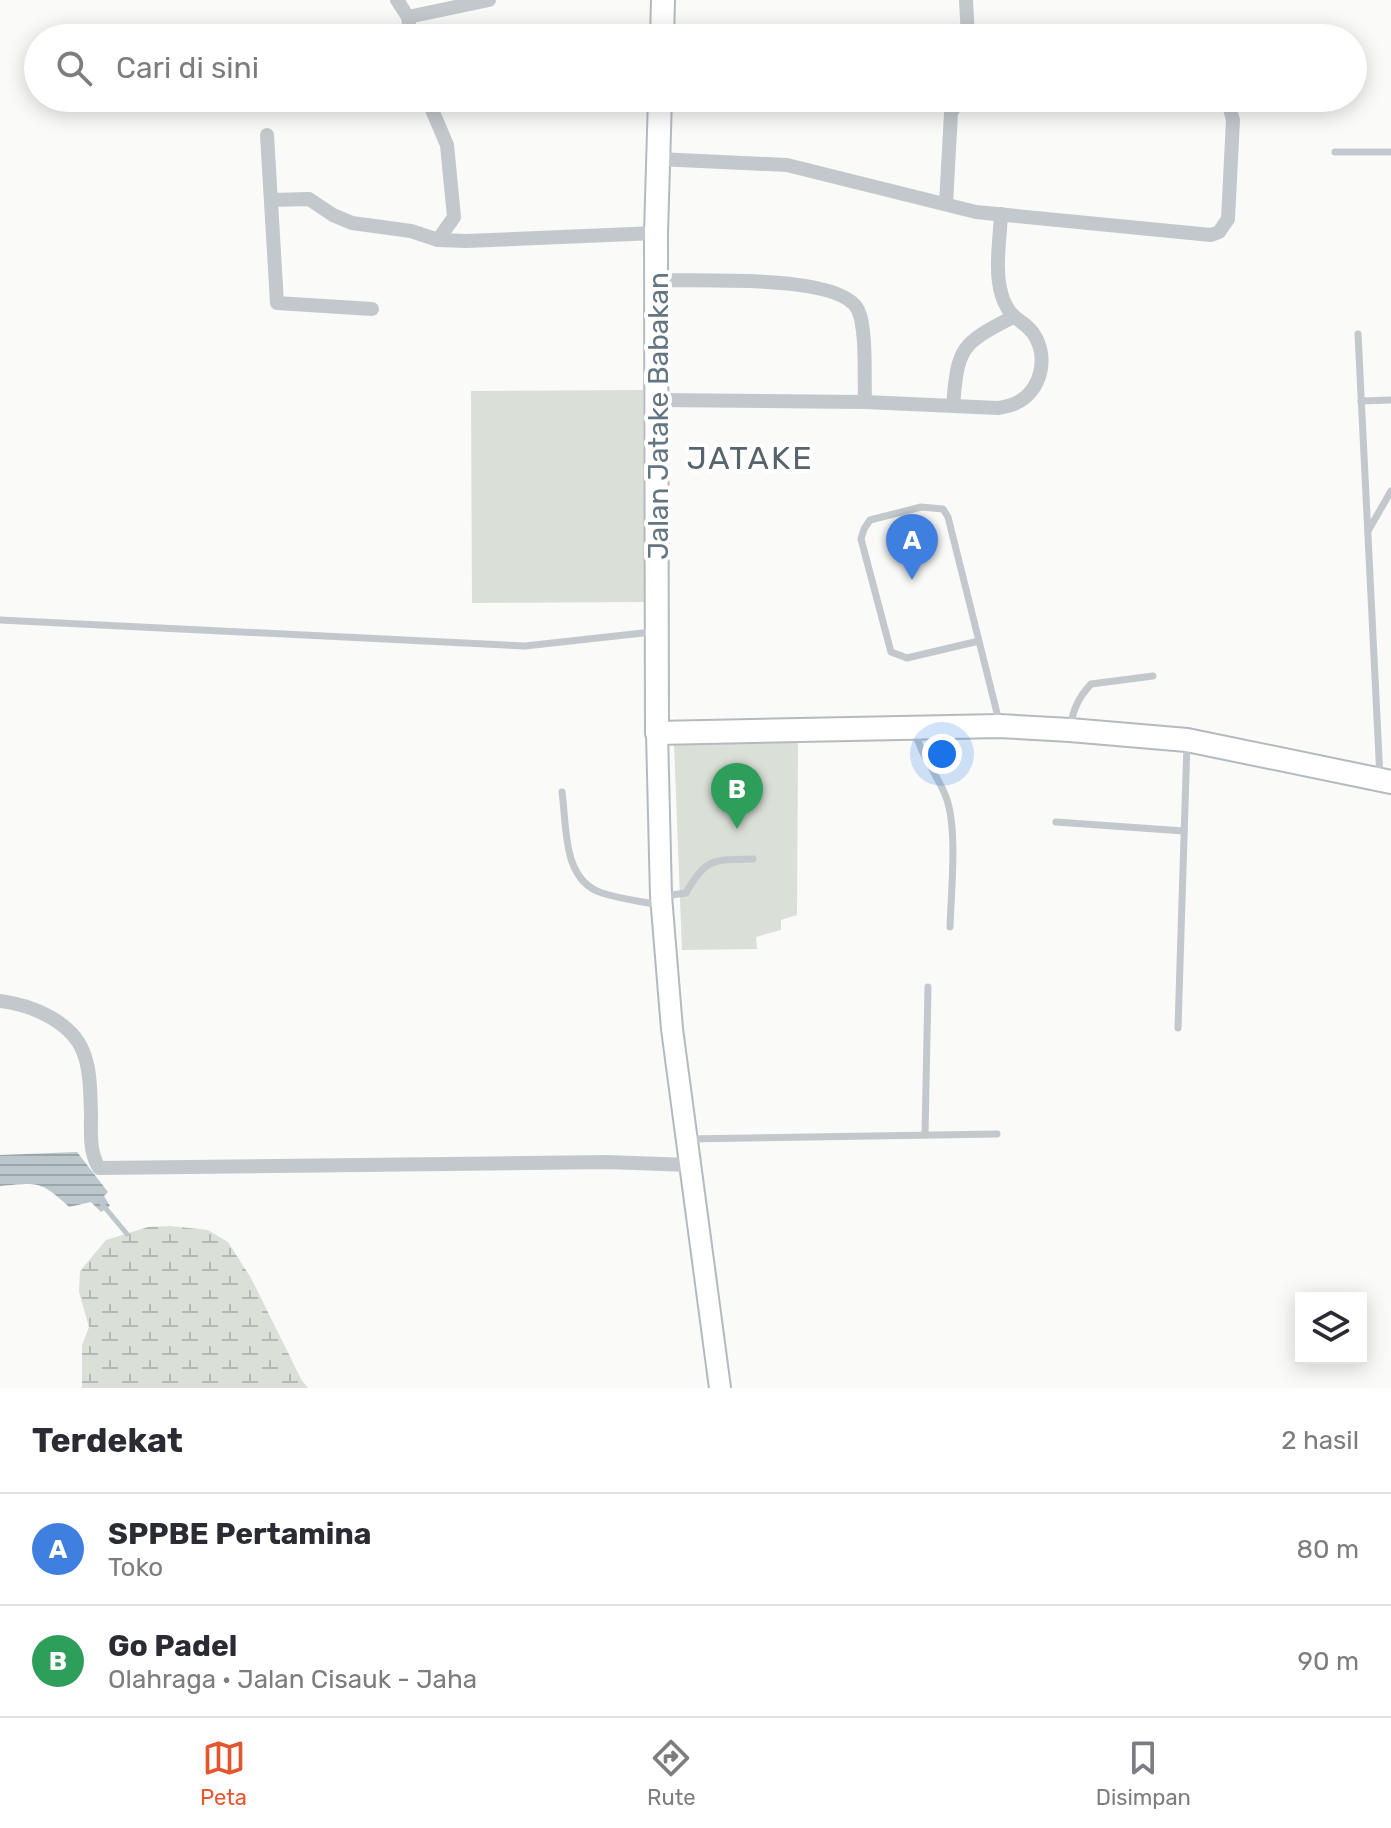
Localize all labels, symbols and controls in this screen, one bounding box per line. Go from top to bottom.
search box [24,24,1367,112]
icon: search [52,46,96,90]
text: Cari di sini [116,50,259,86]
street label: Jalan Jatake Babakan [642,272,675,560]
district label: JATAKE [686,439,814,477]
pin: A [886,514,938,580]
your location [922,734,962,774]
pin: B [711,763,763,829]
map controls [1295,1292,1367,1364]
button: layers [1295,1292,1367,1364]
text: Terdekat [32,1420,183,1461]
text: 2 hasil [1281,1425,1359,1456]
text: SPPBE Pertamina [108,1516,371,1552]
text: A [49,1534,67,1565]
text: 80 m [1296,1534,1359,1565]
text: Toko [108,1552,163,1583]
text: Go Padel [108,1628,237,1664]
text: B [49,1646,67,1677]
text: 90 m [1298,1646,1359,1677]
text: Olahraga · Jalan Cisauk - Jaha [108,1664,477,1695]
tab: Peta [200,1736,247,1811]
tab: Rute [647,1736,696,1811]
tab: Disimpan [1096,1736,1191,1811]

